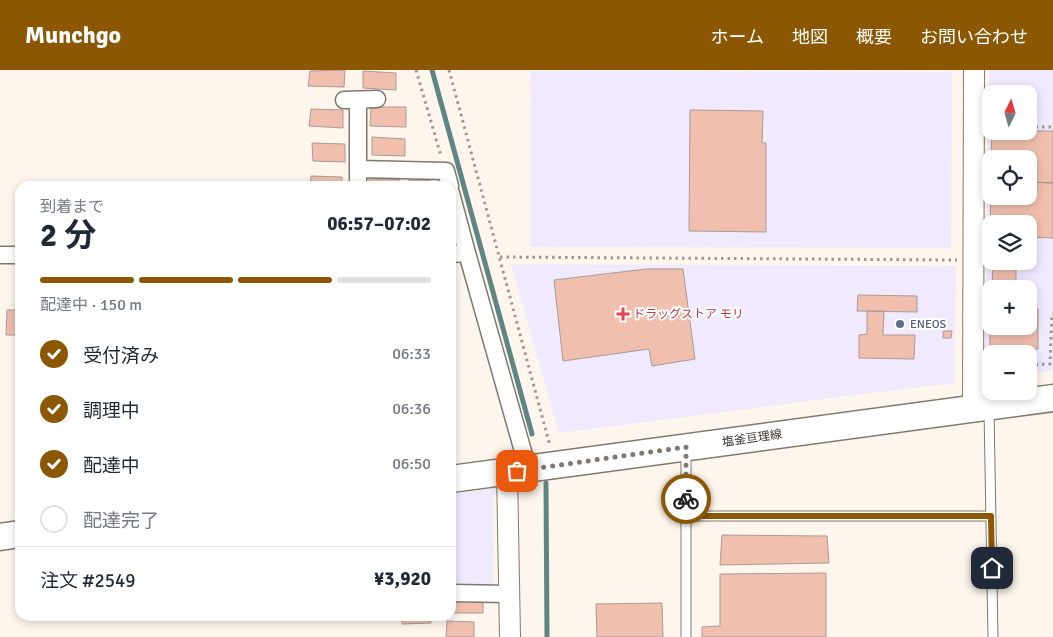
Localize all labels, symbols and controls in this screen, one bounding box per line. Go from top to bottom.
text: Munchgo [25,20,121,50]
text: ホーム [711,26,764,48]
text: 地図 [792,26,828,48]
text: 概要 [856,26,892,48]
text: お問い合わせ [920,26,1028,48]
north arrow [982,85,1038,140]
map controls [982,85,1037,400]
button: locate [982,150,1037,205]
text: 到着まで [40,197,104,217]
text: 06:57–07:02 [327,212,431,236]
button: layers [982,215,1037,270]
text: 2 分 [40,216,96,255]
button: + [982,280,1037,335]
text: 配達中 · 150 m [40,295,142,315]
place label: ドラッグストア モリ [633,307,744,322]
marker: ドラッグストア モリ [617,308,629,320]
place label: ENEOS [910,317,947,332]
marker: ENEOS [894,318,906,330]
icon: check [40,340,68,368]
text: 受付済み [83,344,159,368]
text: 06:33 [392,344,431,364]
button: − [982,345,1037,400]
icon: check [40,395,68,423]
text: 調理中 [83,399,140,423]
text: 06:36 [392,399,431,419]
street label: 塩釜亘理線 [721,427,783,450]
icon: check [40,450,68,478]
pin [496,450,538,492]
text: 配達中 [83,454,140,478]
text: 06:50 [392,454,431,474]
icon: bag [503,457,531,485]
courier [661,474,711,524]
icon: bike [672,485,700,513]
text: 配達完了 [83,509,159,533]
pin [971,547,1013,589]
icon: home [978,554,1006,582]
text: ¥3,920 [374,567,431,591]
text: 注文 #2549 [40,569,135,593]

